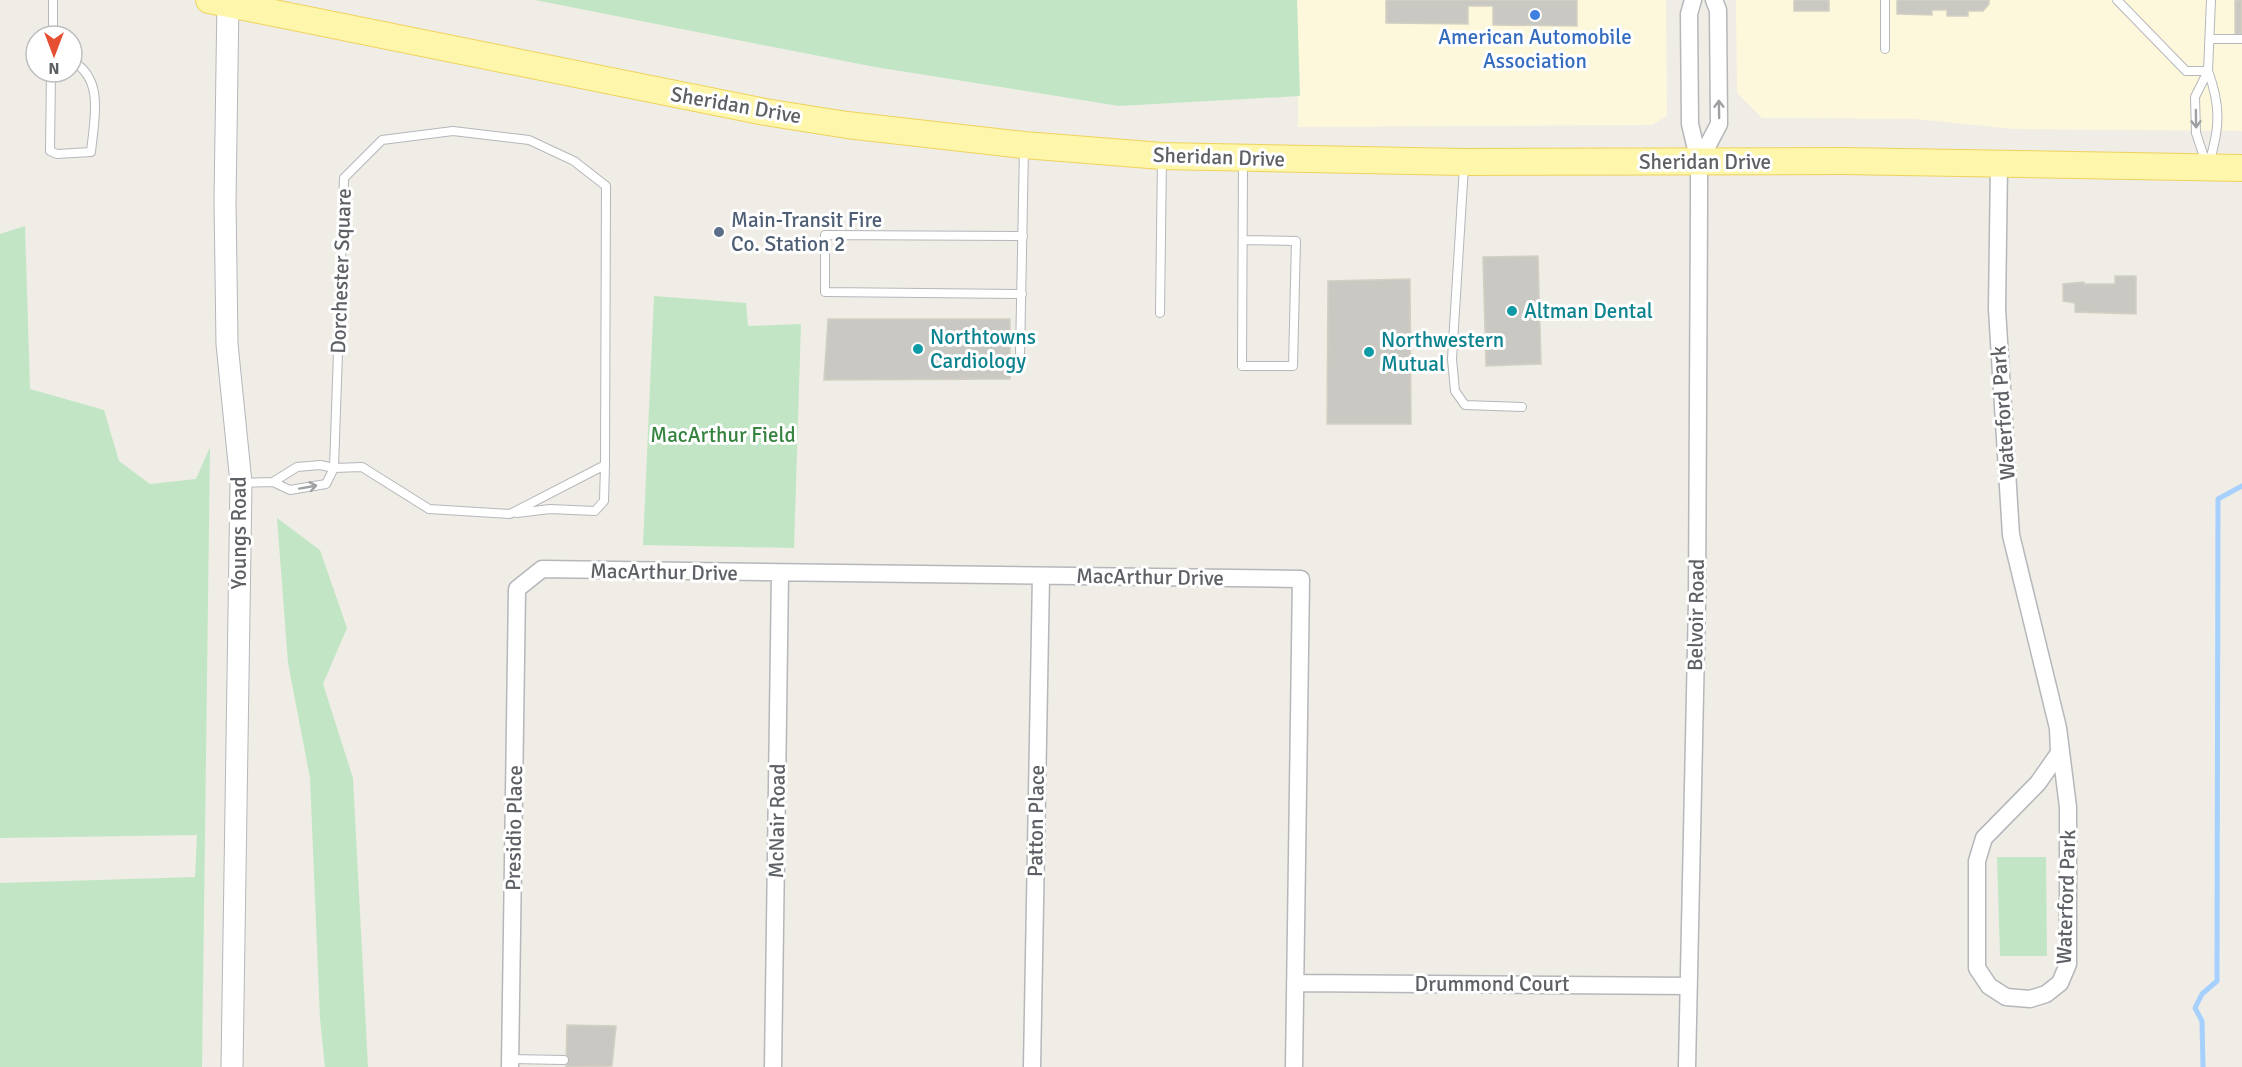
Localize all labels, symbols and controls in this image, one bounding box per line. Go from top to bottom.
marker: American Automobile Association [1528,8,1542,22]
north arrow [24,24,84,84]
place label: American Automobile Association [1438,24,1632,74]
text: N [48,58,60,78]
street label: Sheridan Drive [669,81,803,129]
one-way arrow [1713,99,1725,119]
one-way arrow [2190,108,2202,128]
street label: Sheridan Drive [1152,142,1286,172]
street label: Sheridan Drive [1639,149,1771,175]
street label: Dorchester Square [325,188,357,354]
place label: Main-Transit Fire Co. Station 2 [731,207,882,257]
marker: Main-Transit Fire Co. Station 2 [712,225,726,239]
place label: Altman Dental [1524,298,1653,324]
marker: Altman Dental [1505,304,1519,318]
place label: Northtowns Cardiology [930,324,1036,374]
place label: Northwestern Mutual [1381,327,1504,377]
marker: Northtowns Cardiology [911,342,925,356]
street label: Waterford Park [1985,344,2021,481]
marker: Northwestern Mutual [1362,345,1376,359]
park label: MacArthur Field [650,422,796,448]
street label: Youngs Road [226,476,252,590]
one-way arrow [297,481,317,492]
street label: MacArthur Drive [590,558,738,586]
street label: Belvoir Road [1682,559,1710,671]
street label: MacArthur Drive [1076,563,1224,591]
street label: McNair Road [763,763,791,879]
street label: Presidio Place [500,765,528,891]
street label: Patton Place [1022,765,1050,877]
street label: Waterford Park [2051,829,2081,965]
street label: Drummond Court [1415,971,1569,997]

